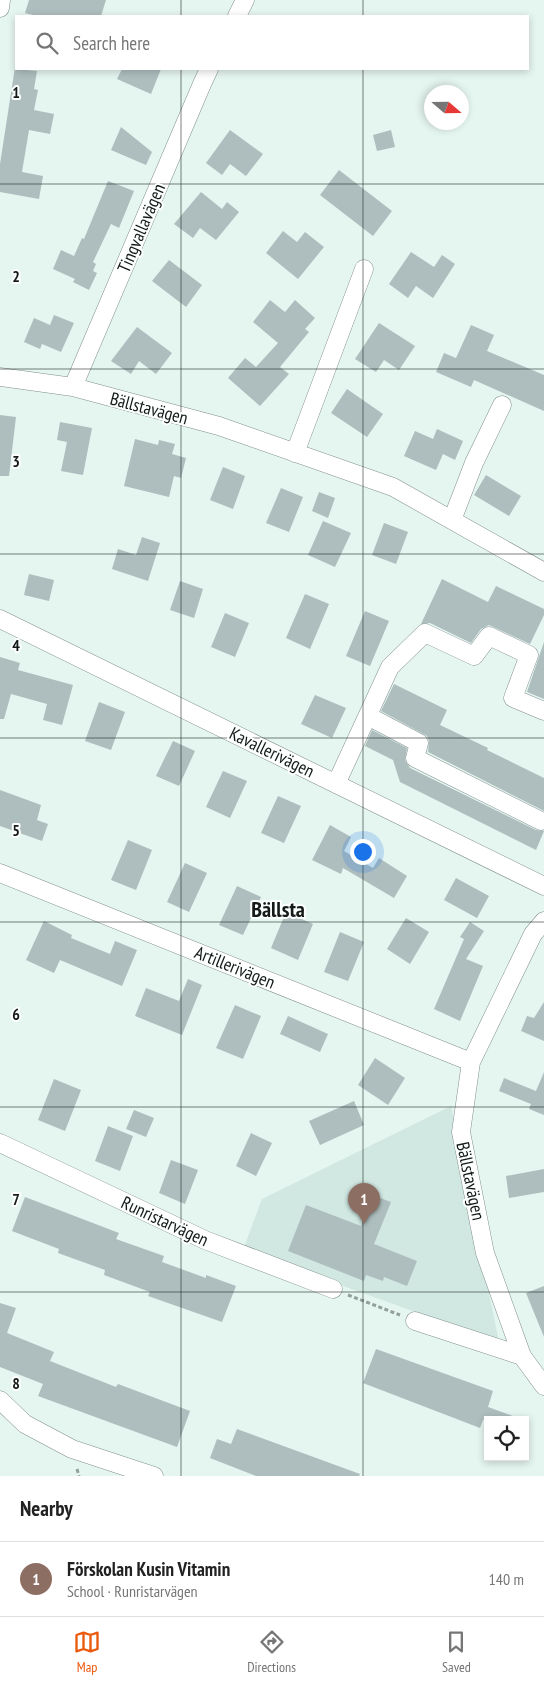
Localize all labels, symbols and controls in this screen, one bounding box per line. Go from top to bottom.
search box [15,15,529,70]
icon: search [33,29,61,57]
text: Search here [73,31,150,55]
text: 1 [12,82,20,102]
north arrow [424,85,469,130]
street label: Tingvallavägen [112,180,170,276]
text: 2 [12,266,20,286]
street label: Bällstavägen [108,387,190,429]
text: 3 [12,451,20,471]
text: 4 [12,635,20,655]
street label: Kavallerivägen [226,722,318,782]
text: 5 [12,820,20,840]
your location [350,839,376,865]
district label: Bällsta [251,895,305,923]
street label: Artillerivägen [191,940,279,994]
text: 6 [12,1004,20,1024]
street label: Bällstavägen [451,1140,491,1222]
pin: 1 [348,1183,380,1224]
text: 7 [12,1189,20,1209]
street label: Runristarvägen [118,1191,212,1251]
text: 8 [12,1373,20,1393]
map controls [484,1416,529,1461]
button: locate [484,1416,529,1461]
text: Nearby [20,1495,73,1522]
text: Förskolan Kusin Vitamin [67,1557,230,1581]
text: 1 [32,1569,40,1589]
text: 140 m [489,1569,524,1589]
text: School · Runristarvägen [67,1581,198,1601]
tab: Map [73,1628,101,1676]
tab: Directions [247,1628,296,1676]
tab: Saved [442,1628,471,1676]

